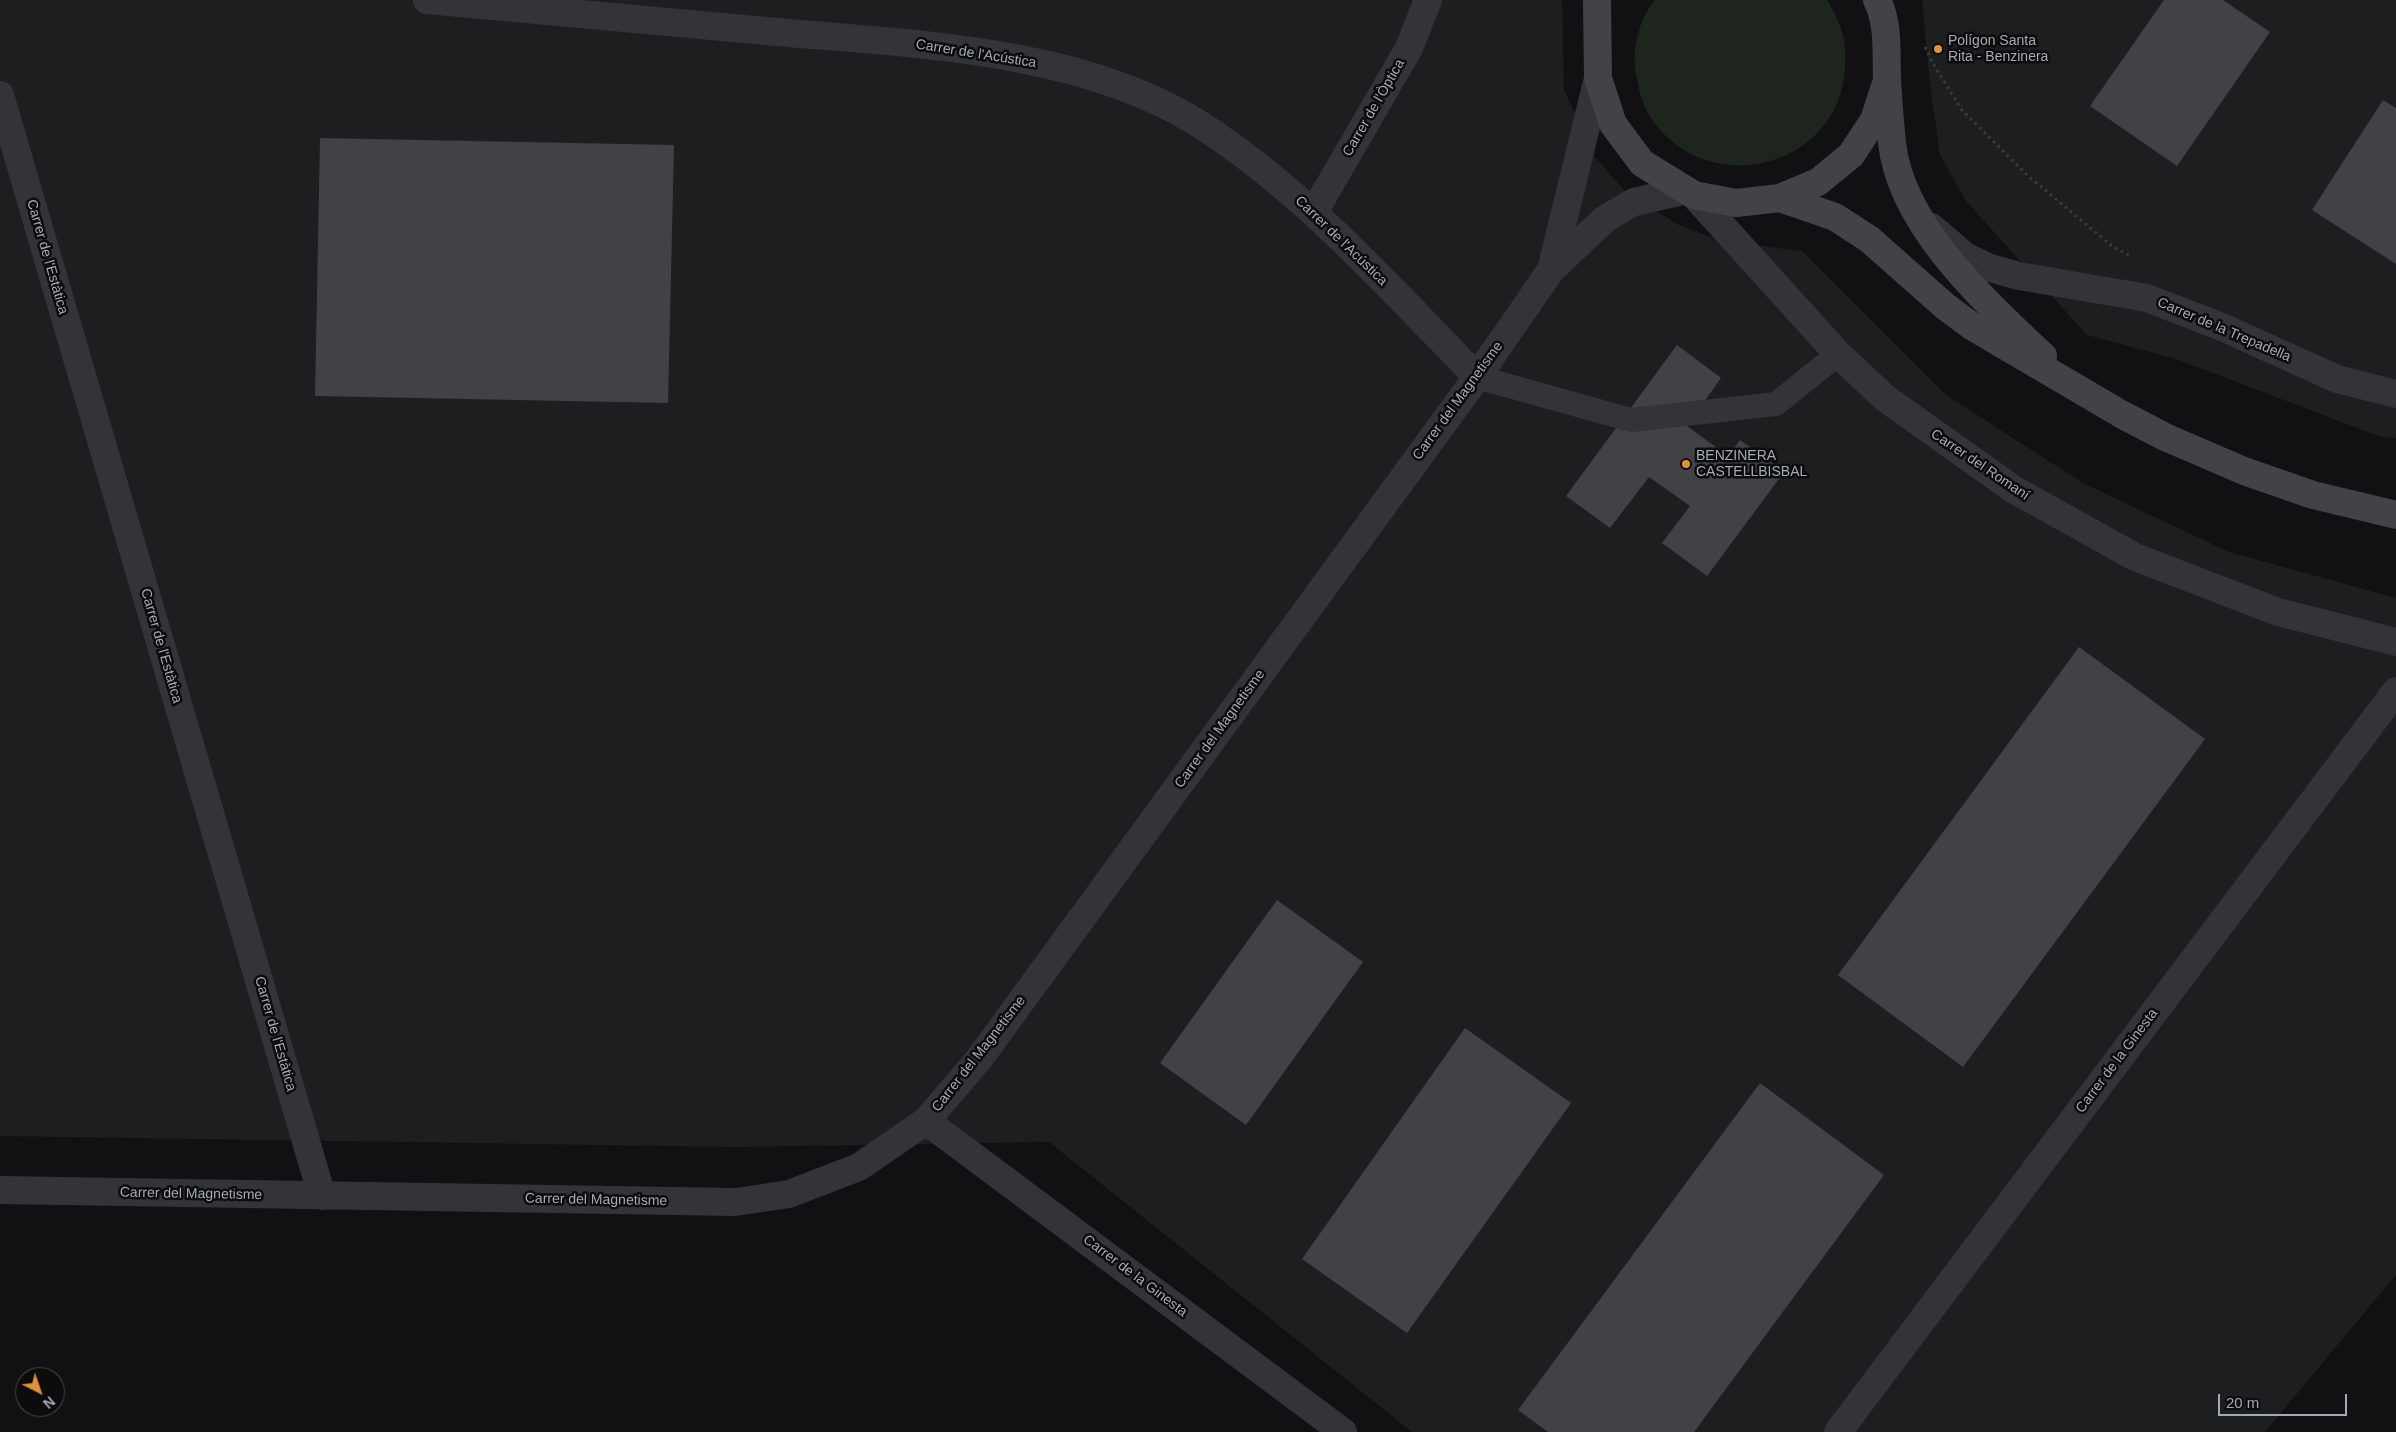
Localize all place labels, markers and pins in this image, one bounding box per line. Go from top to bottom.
place label: Polígon Santa Rita - Benzinera [1948,33,2048,65]
marker: Polígon Santa Rita - Benzinera [1932,43,1944,55]
place label: BENZINERA CASTELLBISBAL [1696,448,1807,481]
marker: BENZINERA CASTELLBISBAL [1680,458,1692,470]

